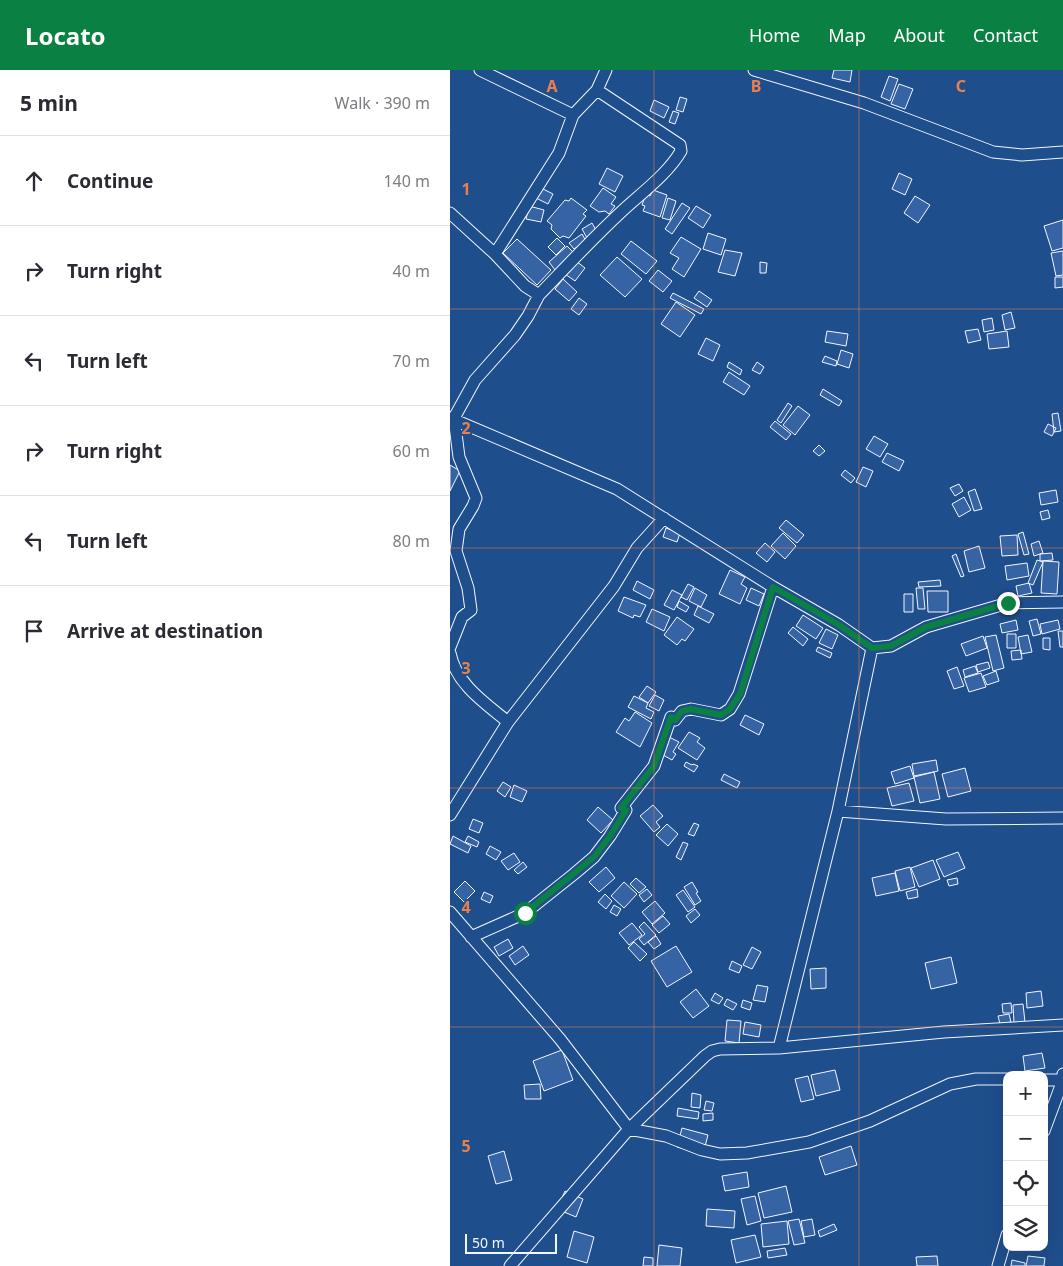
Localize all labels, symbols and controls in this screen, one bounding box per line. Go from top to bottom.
text: Locato [25,19,106,52]
text: Home [749,23,800,47]
text: Map [828,23,866,47]
text: About [894,23,945,47]
text: Contact [973,23,1038,47]
text: A [546,75,558,97]
text: B [751,75,761,97]
text: C [956,75,966,97]
text: 5 min [20,89,78,117]
text: Walk · 390 m [335,92,430,114]
icon: ahead [20,167,48,195]
text: Continue [67,168,153,194]
text: 140 m [383,170,430,192]
text: 1 [461,178,471,200]
icon: right [20,257,48,285]
text: Turn right [67,258,162,284]
text: 40 m [393,260,430,282]
icon: left [20,347,48,375]
text: Turn left [67,348,148,374]
text: 70 m [393,350,430,372]
text: 2 [461,417,471,439]
icon: right [20,437,48,465]
text: Turn right [67,438,162,464]
text: 60 m [393,440,430,462]
icon: left [20,527,48,555]
text: Turn left [67,528,148,554]
text: 80 m [393,530,430,552]
route end [997,592,1020,615]
icon: arrive [20,617,48,645]
text: Arrive at destination [67,618,263,644]
text: 3 [461,657,471,679]
text: 4 [461,896,471,918]
route start [514,902,537,925]
map controls [1003,1071,1048,1251]
button: + [1003,1071,1048,1116]
button: − [1003,1116,1048,1161]
text: 5 [461,1135,471,1157]
button: locate [1003,1161,1048,1206]
button: layers [1003,1206,1048,1251]
scale bar [465,1231,558,1254]
text: 50 m [472,1233,505,1252]

